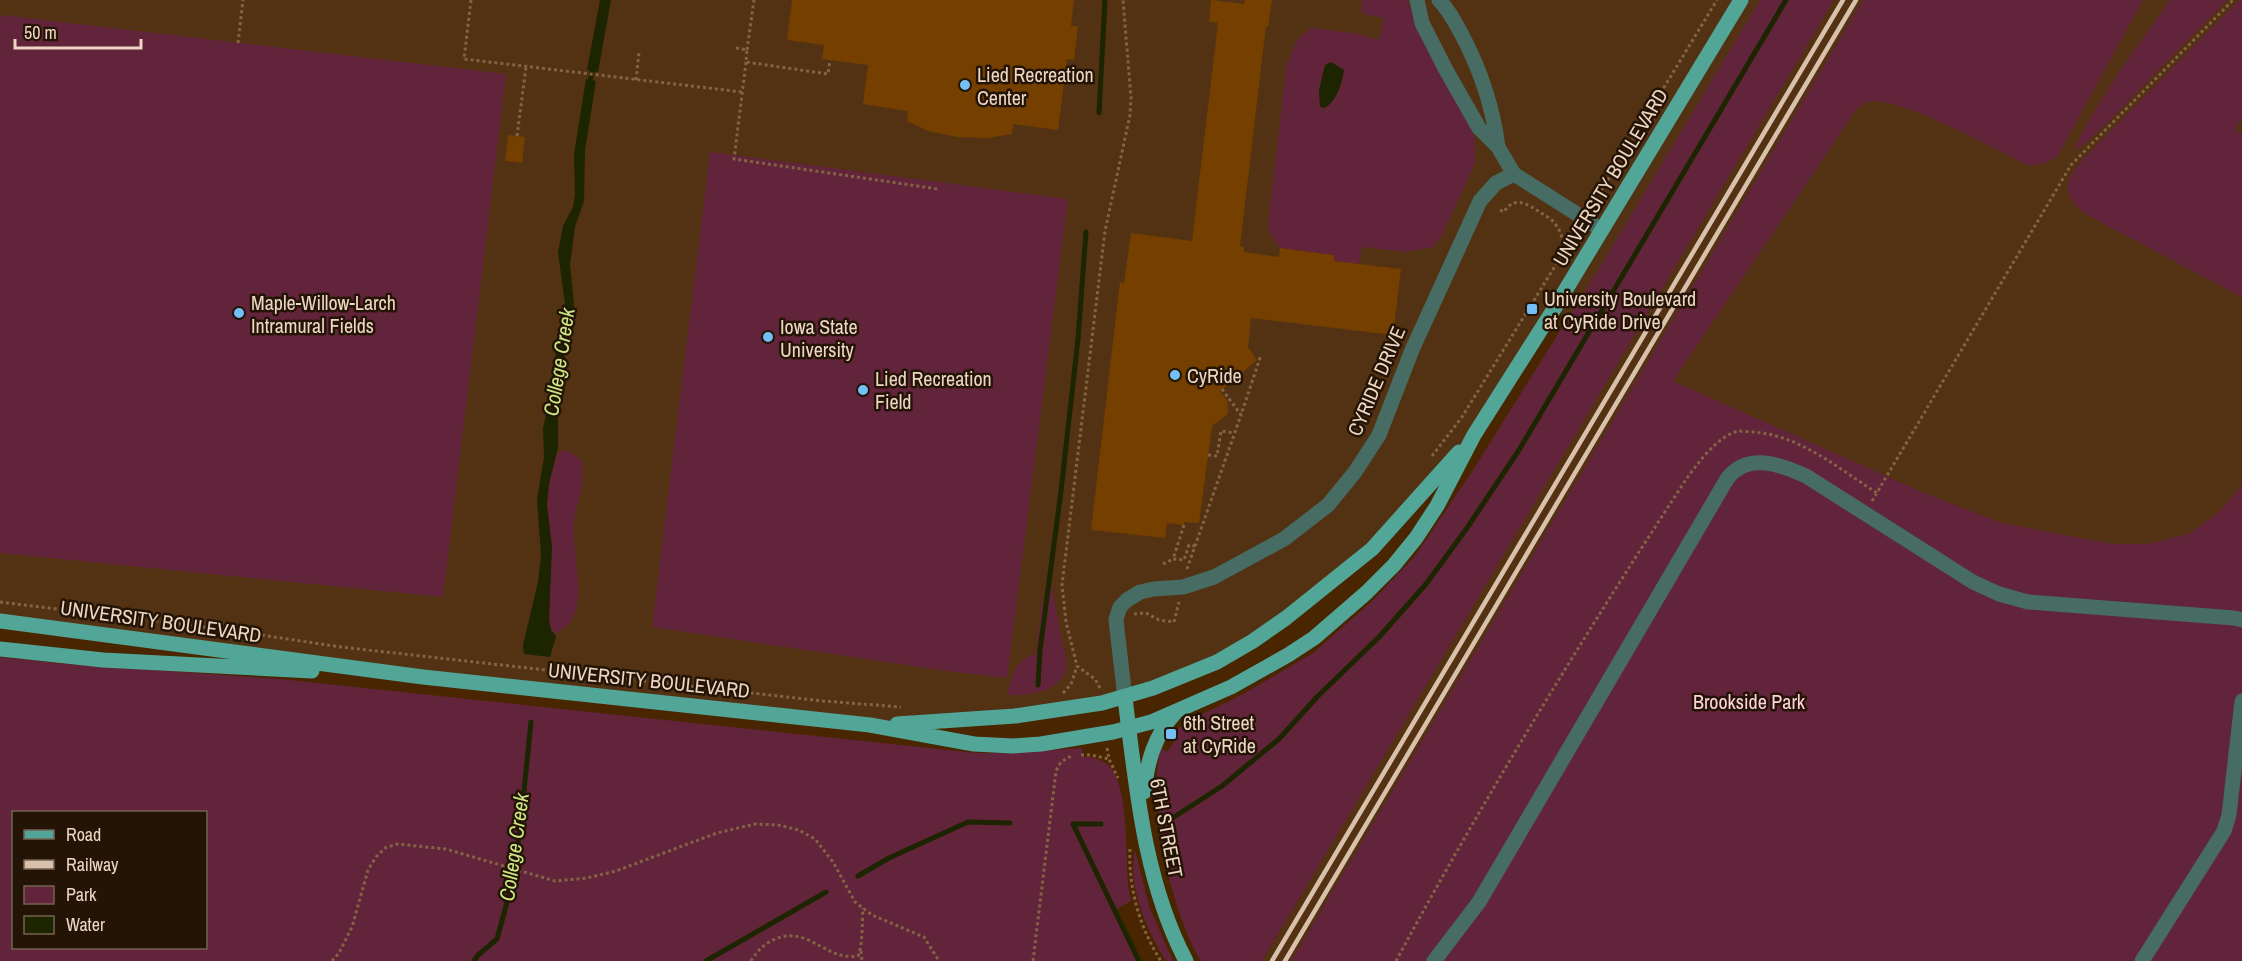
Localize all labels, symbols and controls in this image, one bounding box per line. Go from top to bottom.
scale bar [15,12,141,50]
text: 50 m [24,20,57,45]
place label: Lied Recreation Center [977,61,1094,111]
marker: Lied Recreation Center [958,78,972,92]
street label: UNIVERSITY BOULEVARD [1546,83,1674,271]
place label: University Boulevard at CyRide Drive [1544,285,1696,335]
place label: Maple-Willow-Larch Intramural Fields [251,289,396,339]
marker: University Boulevard at CyRide Drive [1525,302,1539,316]
water label: College Creek [536,304,582,418]
marker: Maple-Willow-Larch Intramural Fields [232,306,246,320]
place label: Iowa State University [780,313,858,363]
street label: CYRIDE DRIVE [1341,322,1411,440]
marker: Iowa State University [761,330,775,344]
place label: CyRide [1187,362,1242,389]
place label: Lied Recreation Field [875,365,992,415]
marker: CyRide [1168,368,1182,382]
marker: Lied Recreation Field [856,383,870,397]
street label: UNIVERSITY BOULEVARD [59,594,263,648]
street label: UNIVERSITY BOULEVARD [547,656,751,704]
park label: Brookside Park [1693,688,1806,715]
place label: 6th Street at CyRide [1183,709,1256,759]
marker: 6th Street at CyRide [1164,727,1178,741]
street label: 6TH STREET [1144,776,1190,880]
water label: College Creek [492,790,536,903]
legend [12,811,207,949]
text: Road [66,822,101,847]
text: Railway [66,852,119,877]
text: Park [66,882,97,907]
text: Water [66,912,105,937]

